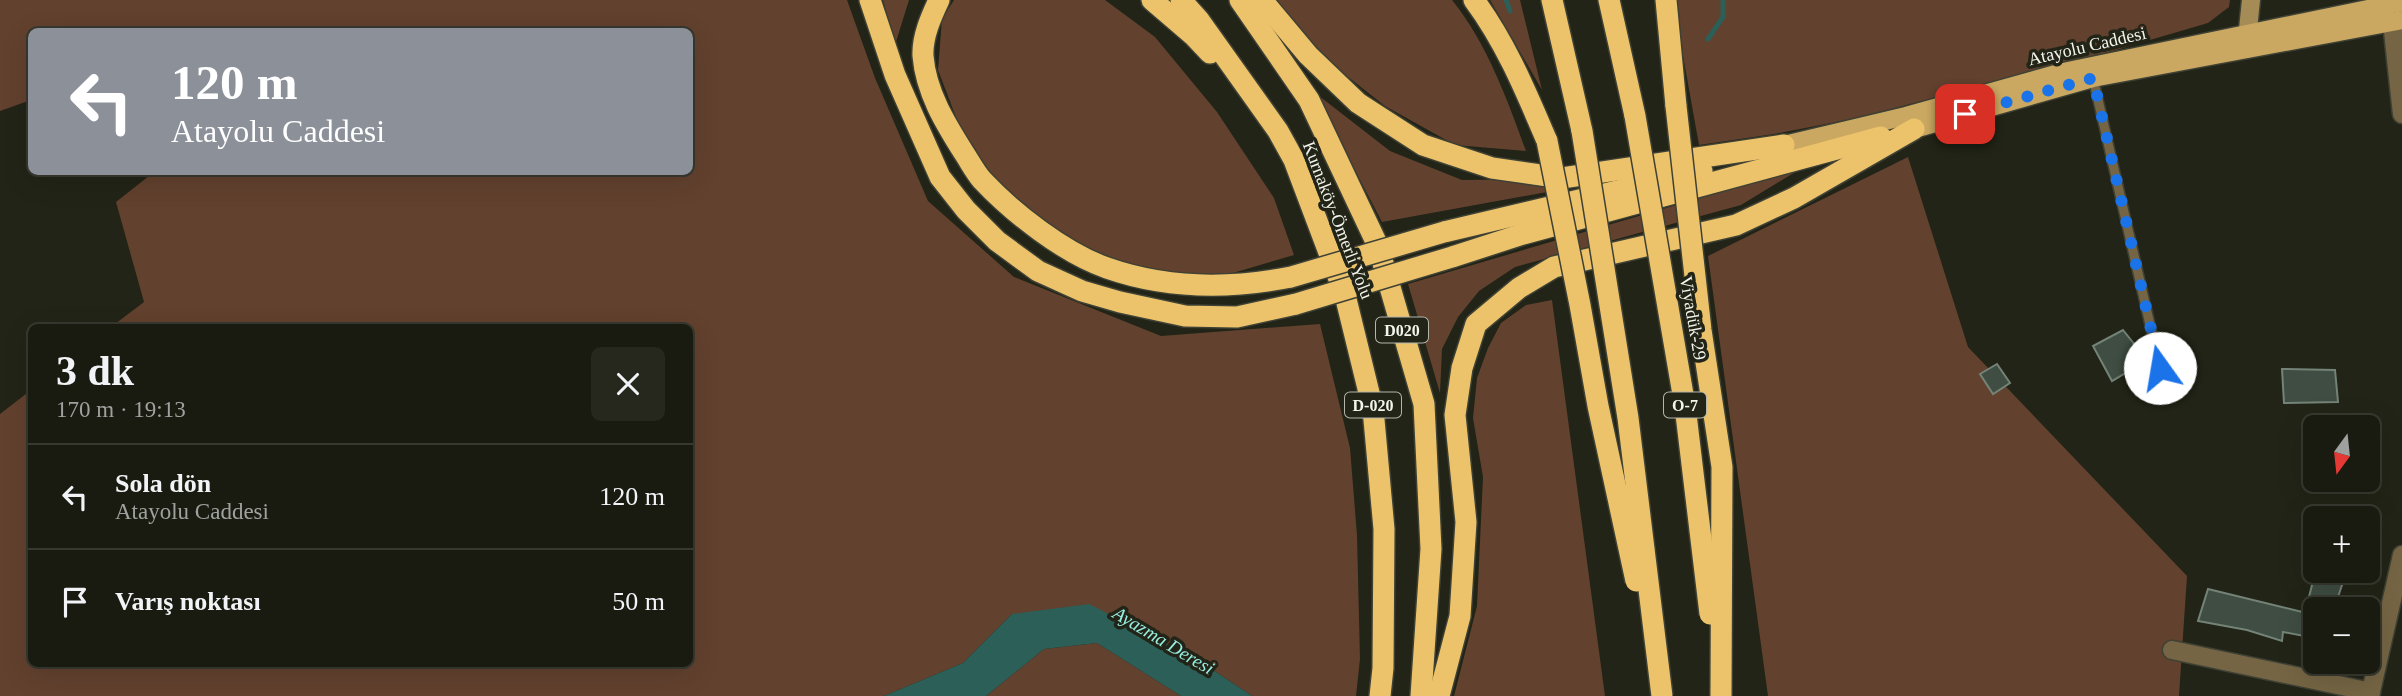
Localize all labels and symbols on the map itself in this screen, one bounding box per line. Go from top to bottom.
street label: Atayolu Caddesi [2026,23,2148,69]
pin [1935,84,1995,144]
street label: Kurnaköy-Ömerli Yolu [1299,138,1377,302]
street label: Viyadük-29 [1676,274,1710,362]
road number: D020 [1376,318,1428,342]
position arrow [2123,331,2197,405]
road number: D-020 [1345,392,1401,418]
road number: O-7 [1664,392,1706,418]
north arrow [2303,415,2380,492]
water label: Ayazma Deresi [1108,601,1218,679]

